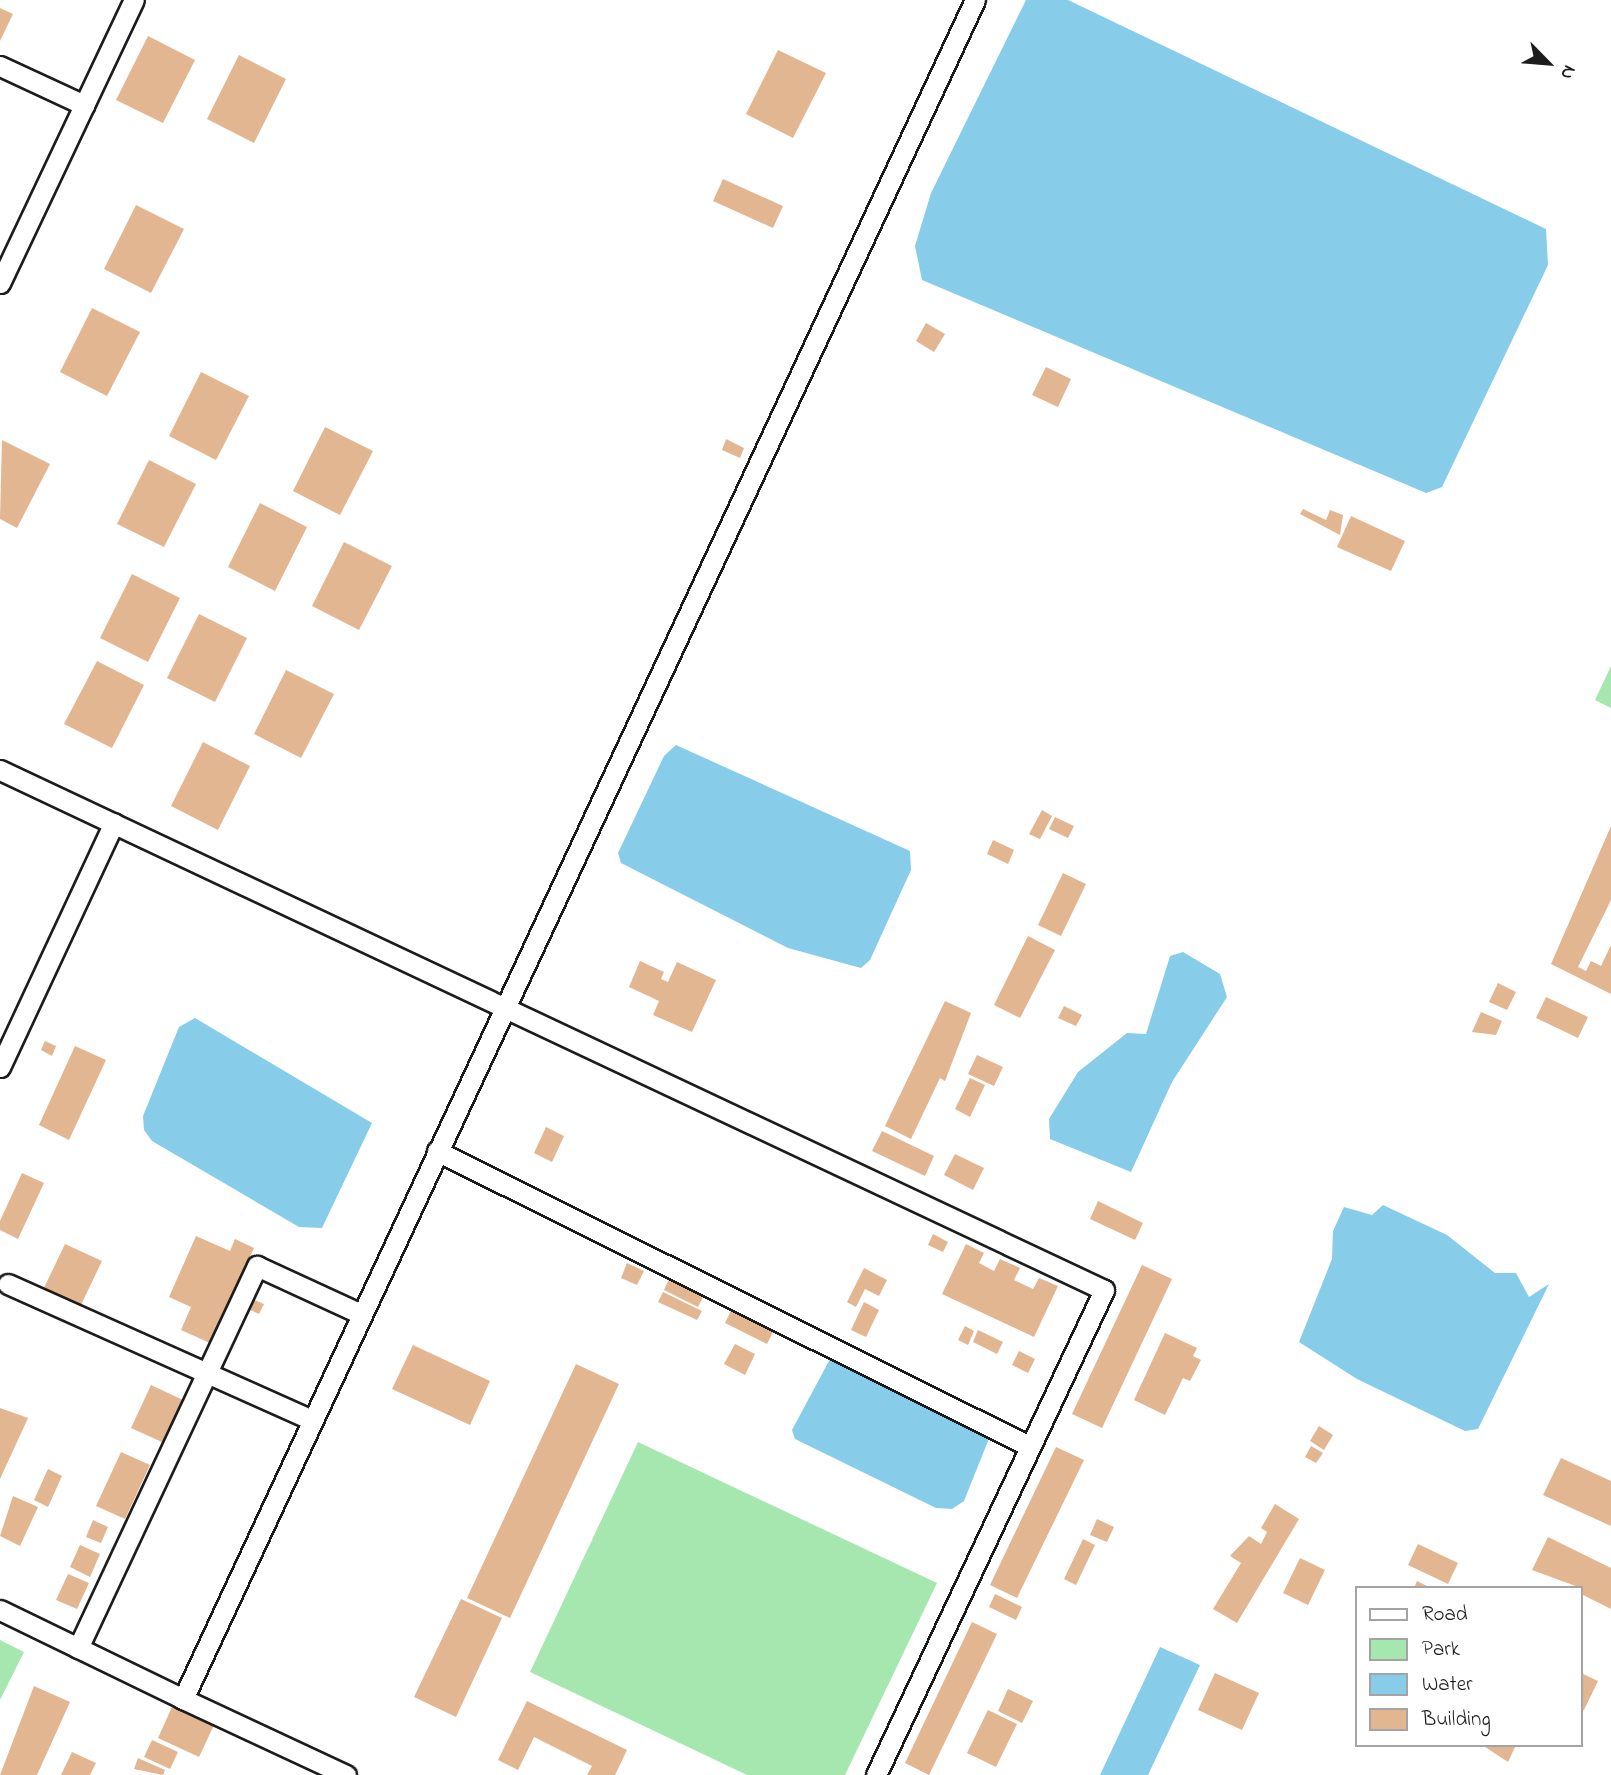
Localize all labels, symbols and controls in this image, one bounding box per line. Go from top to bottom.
north arrow [1513,28,1583,98]
text: N [1553,61,1582,84]
legend [1356,1586,1583,1747]
text: Road [1422,1600,1468,1630]
text: Park [1422,1635,1460,1665]
text: Water [1422,1670,1473,1700]
text: Building [1422,1705,1491,1735]

